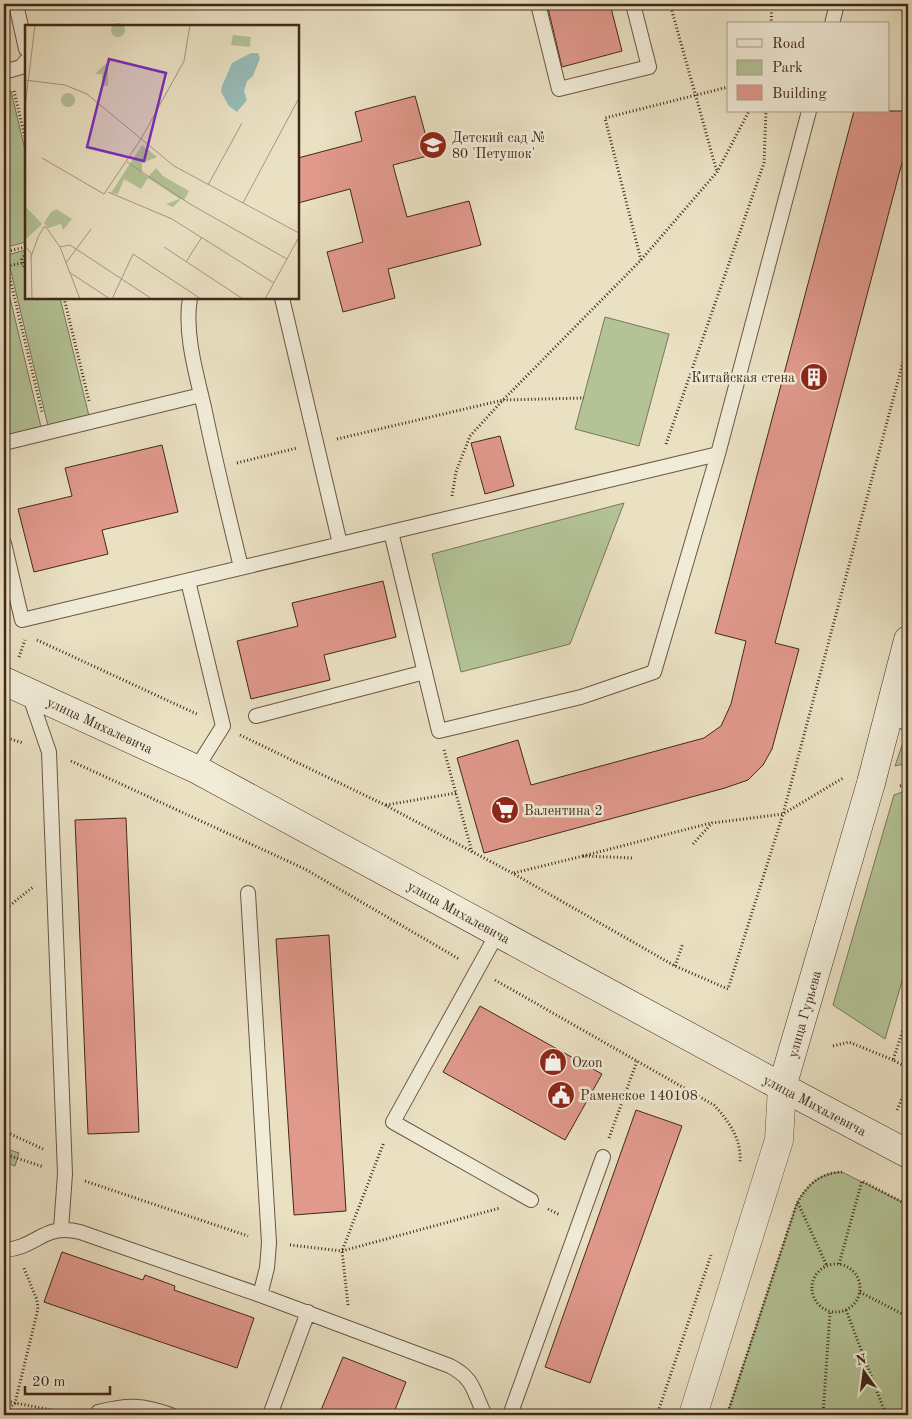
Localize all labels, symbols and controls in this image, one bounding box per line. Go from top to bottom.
legend [727,22,890,112]
inset map [25,25,299,299]
text: Road [772,37,806,52]
text: Park [772,61,803,76]
text: Building [772,87,827,102]
school or university icon: Детский сад № 80 'Петушок' [418,130,448,160]
place label: Детский сад № 80 'Петушок' [452,131,546,161]
building icon: Китайская стена [799,362,829,392]
place label: Китайская стена [691,371,795,385]
street label: улица Михалевича [45,695,155,757]
supermarket icon: Валентина 2 [490,795,520,825]
place label: Валентина 2 [524,804,603,818]
street label: улица Михалевича [405,879,512,947]
street label: улица Гурьева [786,969,824,1060]
shop icon: Ozon [538,1047,568,1077]
place label: Ozon [572,1056,603,1070]
street label: улица Михалевича [761,1073,869,1139]
public building icon: Раменское 140108 [546,1080,576,1110]
place label: Раменское 140108 [580,1089,698,1103]
north arrow [840,1346,890,1396]
text: N [854,1352,868,1368]
scale bar [25,1364,110,1396]
text: 20 m [32,1375,66,1390]

